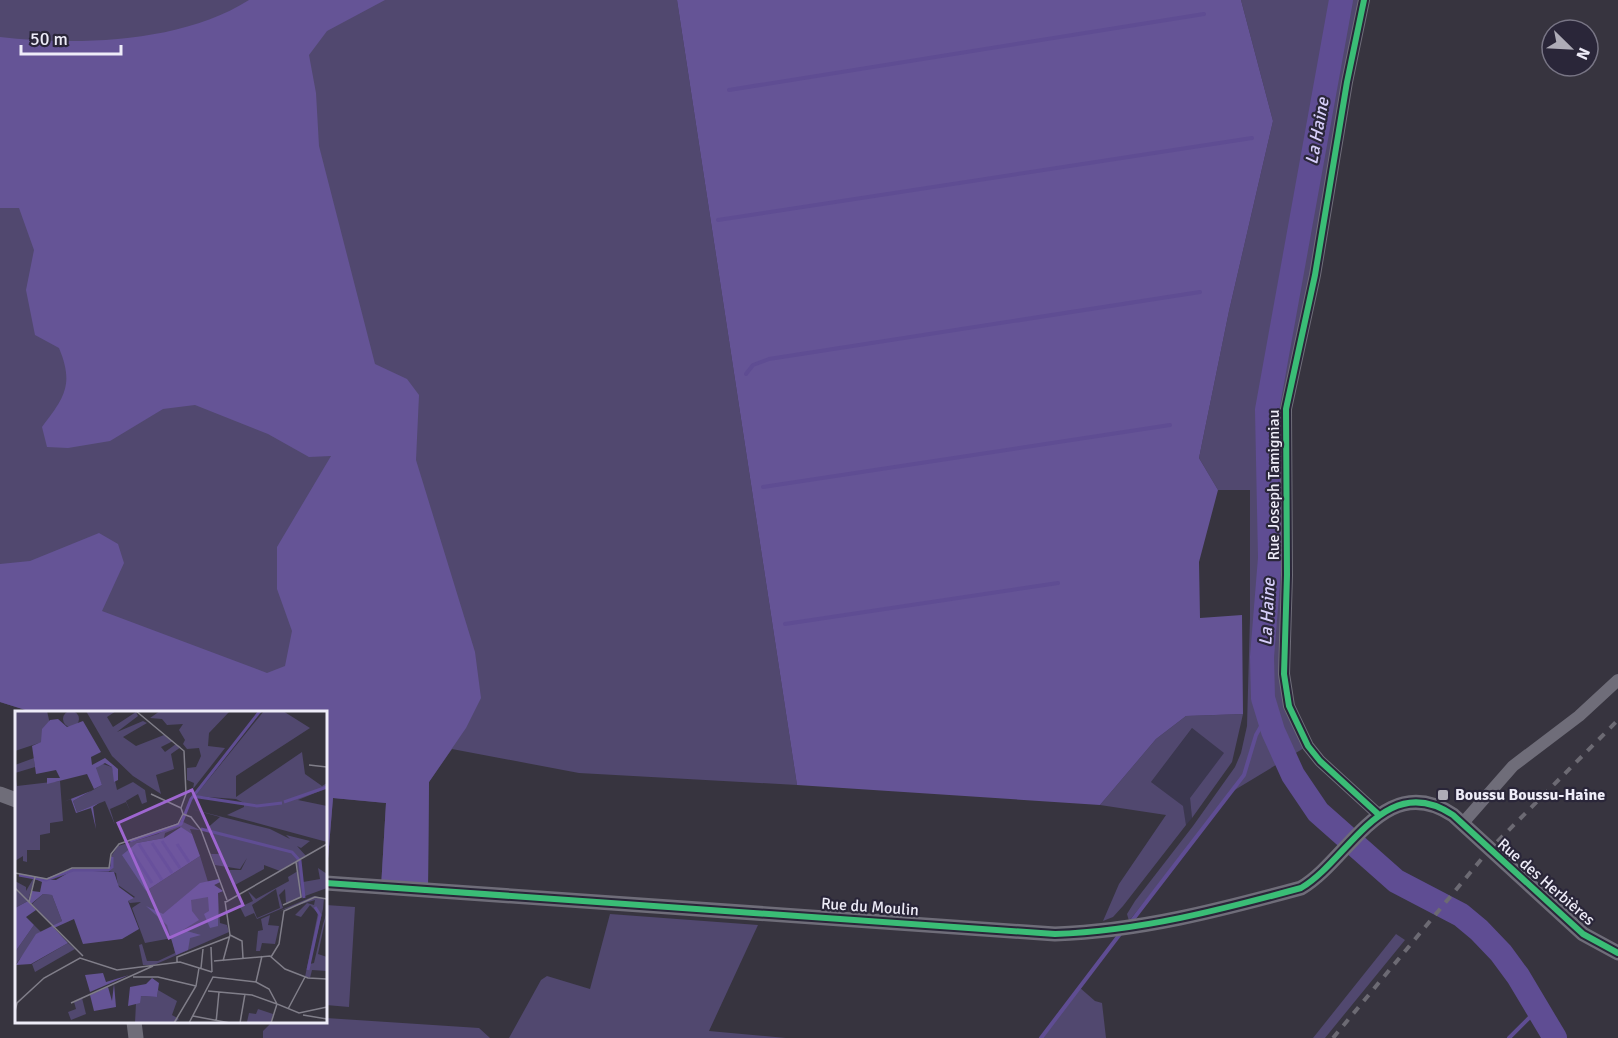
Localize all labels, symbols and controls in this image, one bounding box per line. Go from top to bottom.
scale bar [21,18,122,56]
north arrow [1540,18,1600,78]
text: 50 m [30,28,68,50]
text: N [1571,45,1594,63]
water label: La Haine [1300,95,1334,166]
street label: Rue Joseph Tamigniau [1264,410,1284,561]
water label: La Haine [1254,577,1280,646]
inset map [15,711,327,1023]
place label: Boussu Boussu-Haine [1455,785,1605,805]
marker: Boussu Boussu-Haine [1436,788,1450,802]
street label: Rue des Herbières [1493,834,1599,930]
street label: Rue du Moulin [820,894,920,920]

